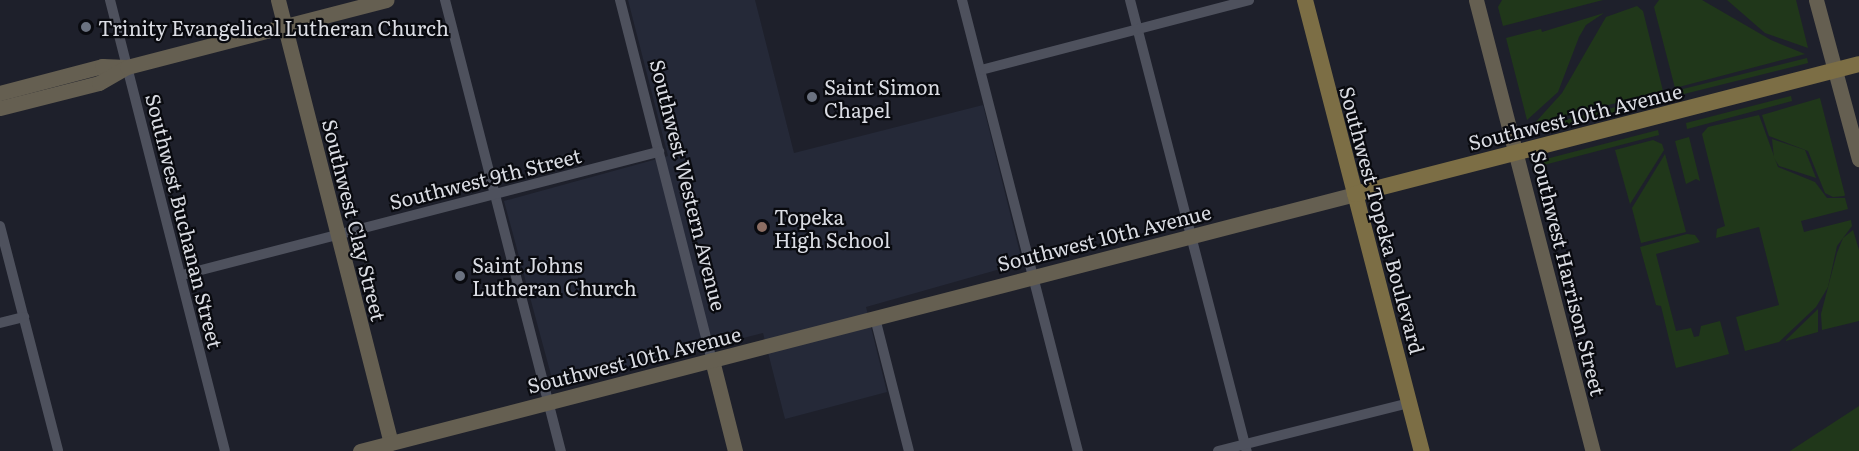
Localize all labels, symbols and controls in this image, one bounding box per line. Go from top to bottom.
place label: Trinity Evangelical Lutheran Church [98,15,449,39]
marker: Trinity Evangelical Lutheran Church [79,20,93,34]
street label: Southwest Western Avenue [646,57,732,313]
place label: Saint Simon Chapel [824,74,941,121]
street label: Southwest 10th Avenue [1466,78,1684,154]
street label: Southwest Topeka Boulevard [1336,84,1430,356]
marker: Saint Simon Chapel [805,90,819,104]
street label: Southwest Buchanan Street [142,91,228,351]
street label: Southwest Clay Street [318,117,392,323]
street label: Southwest 9th Street [386,143,584,213]
street label: Southwest Harrison Street [1527,148,1611,398]
street label: Southwest 10th Avenue [995,199,1213,275]
place label: Topeka High School [774,204,890,251]
marker: Topeka High School [755,220,769,234]
place label: Saint Johns Lutheran Church [472,252,637,299]
marker: Saint Johns Lutheran Church [453,269,467,283]
street label: Southwest 10th Avenue [525,321,743,397]

